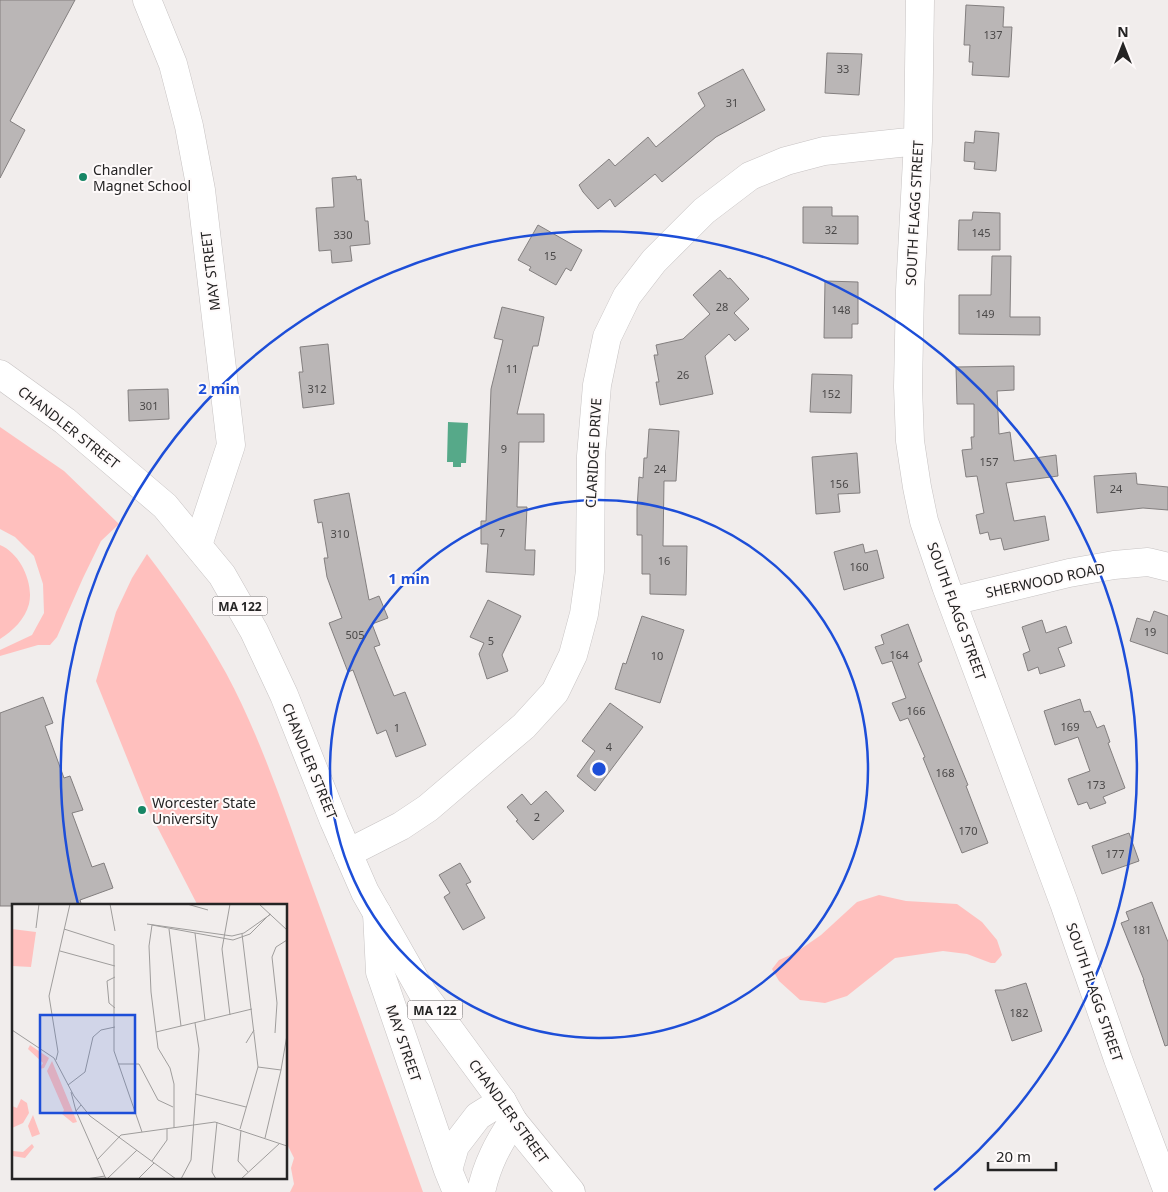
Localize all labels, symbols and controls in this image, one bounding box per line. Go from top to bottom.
north arrow [1098,20,1148,70]
text: N [1117,22,1129,41]
house number: 137 [984,27,1002,42]
house number: 33 [837,61,849,76]
house number: 31 [726,95,738,110]
street label: SOUTH FLAGG STREET [901,140,927,286]
place label: Chandler Magnet School [93,160,191,195]
marker: Chandler Magnet School [77,171,89,183]
house number: 32 [825,222,837,237]
house number: 145 [972,225,990,240]
house number: 330 [334,227,352,242]
street label: MAY STREET [196,230,224,312]
house number: 15 [544,248,556,263]
house number: 28 [716,299,728,314]
house number: 148 [832,302,850,317]
house number: 149 [976,306,994,321]
house number: 11 [506,361,518,376]
house number: 26 [677,367,689,382]
text: 2 min [198,378,240,398]
street label: CHANDLER STREET [14,381,124,473]
house number: 312 [308,381,326,396]
house number: 152 [822,386,840,401]
street label: CLARIDGE DRIVE [581,397,605,509]
house number: 301 [140,398,158,413]
house number: 9 [501,441,507,456]
house number: 157 [980,454,998,469]
house number: 24 [654,461,667,476]
house number: 156 [830,476,848,491]
house number: 24 [1110,481,1123,496]
house number: 7 [499,525,505,540]
house number: 310 [331,526,349,541]
street label: SOUTH FLAGG STREET [923,539,991,683]
house number: 16 [658,553,670,568]
street label: SHERWOOD ROAD [984,558,1106,602]
house number: 160 [850,559,868,574]
text: 1 min [388,568,430,588]
road number: MA 122 [212,596,268,616]
house number: 19 [1144,624,1156,639]
house number: 505 [346,627,364,642]
house number: 5 [488,633,494,648]
house number: 164 [890,647,909,662]
house number: 10 [651,648,663,663]
street label: CHANDLER STREET [278,700,342,822]
house number: 166 [907,703,925,718]
house number: 169 [1061,719,1079,734]
house number: 1 [394,720,400,735]
house number: 4 [606,739,613,754]
centre of rings [590,760,608,778]
house number: 168 [936,765,954,780]
house number: 173 [1087,777,1105,792]
place label: Worcester State University [152,793,256,828]
marker: Worcester State University [136,804,148,816]
house number: 2 [534,809,540,824]
house number: 170 [959,823,977,838]
house number: 177 [1106,846,1124,861]
inset map [12,904,288,1180]
street label: SOUTH FLAGG STREET [1062,920,1128,1064]
house number: 181 [1133,922,1151,937]
road number: MA 122 [408,1000,462,1020]
street label: MAY STREET [382,1002,426,1084]
house number: 182 [1010,1005,1028,1020]
street label: CHANDLER STREET [465,1055,553,1167]
scale bar [988,1140,1056,1172]
text: 20 m [996,1146,1031,1166]

